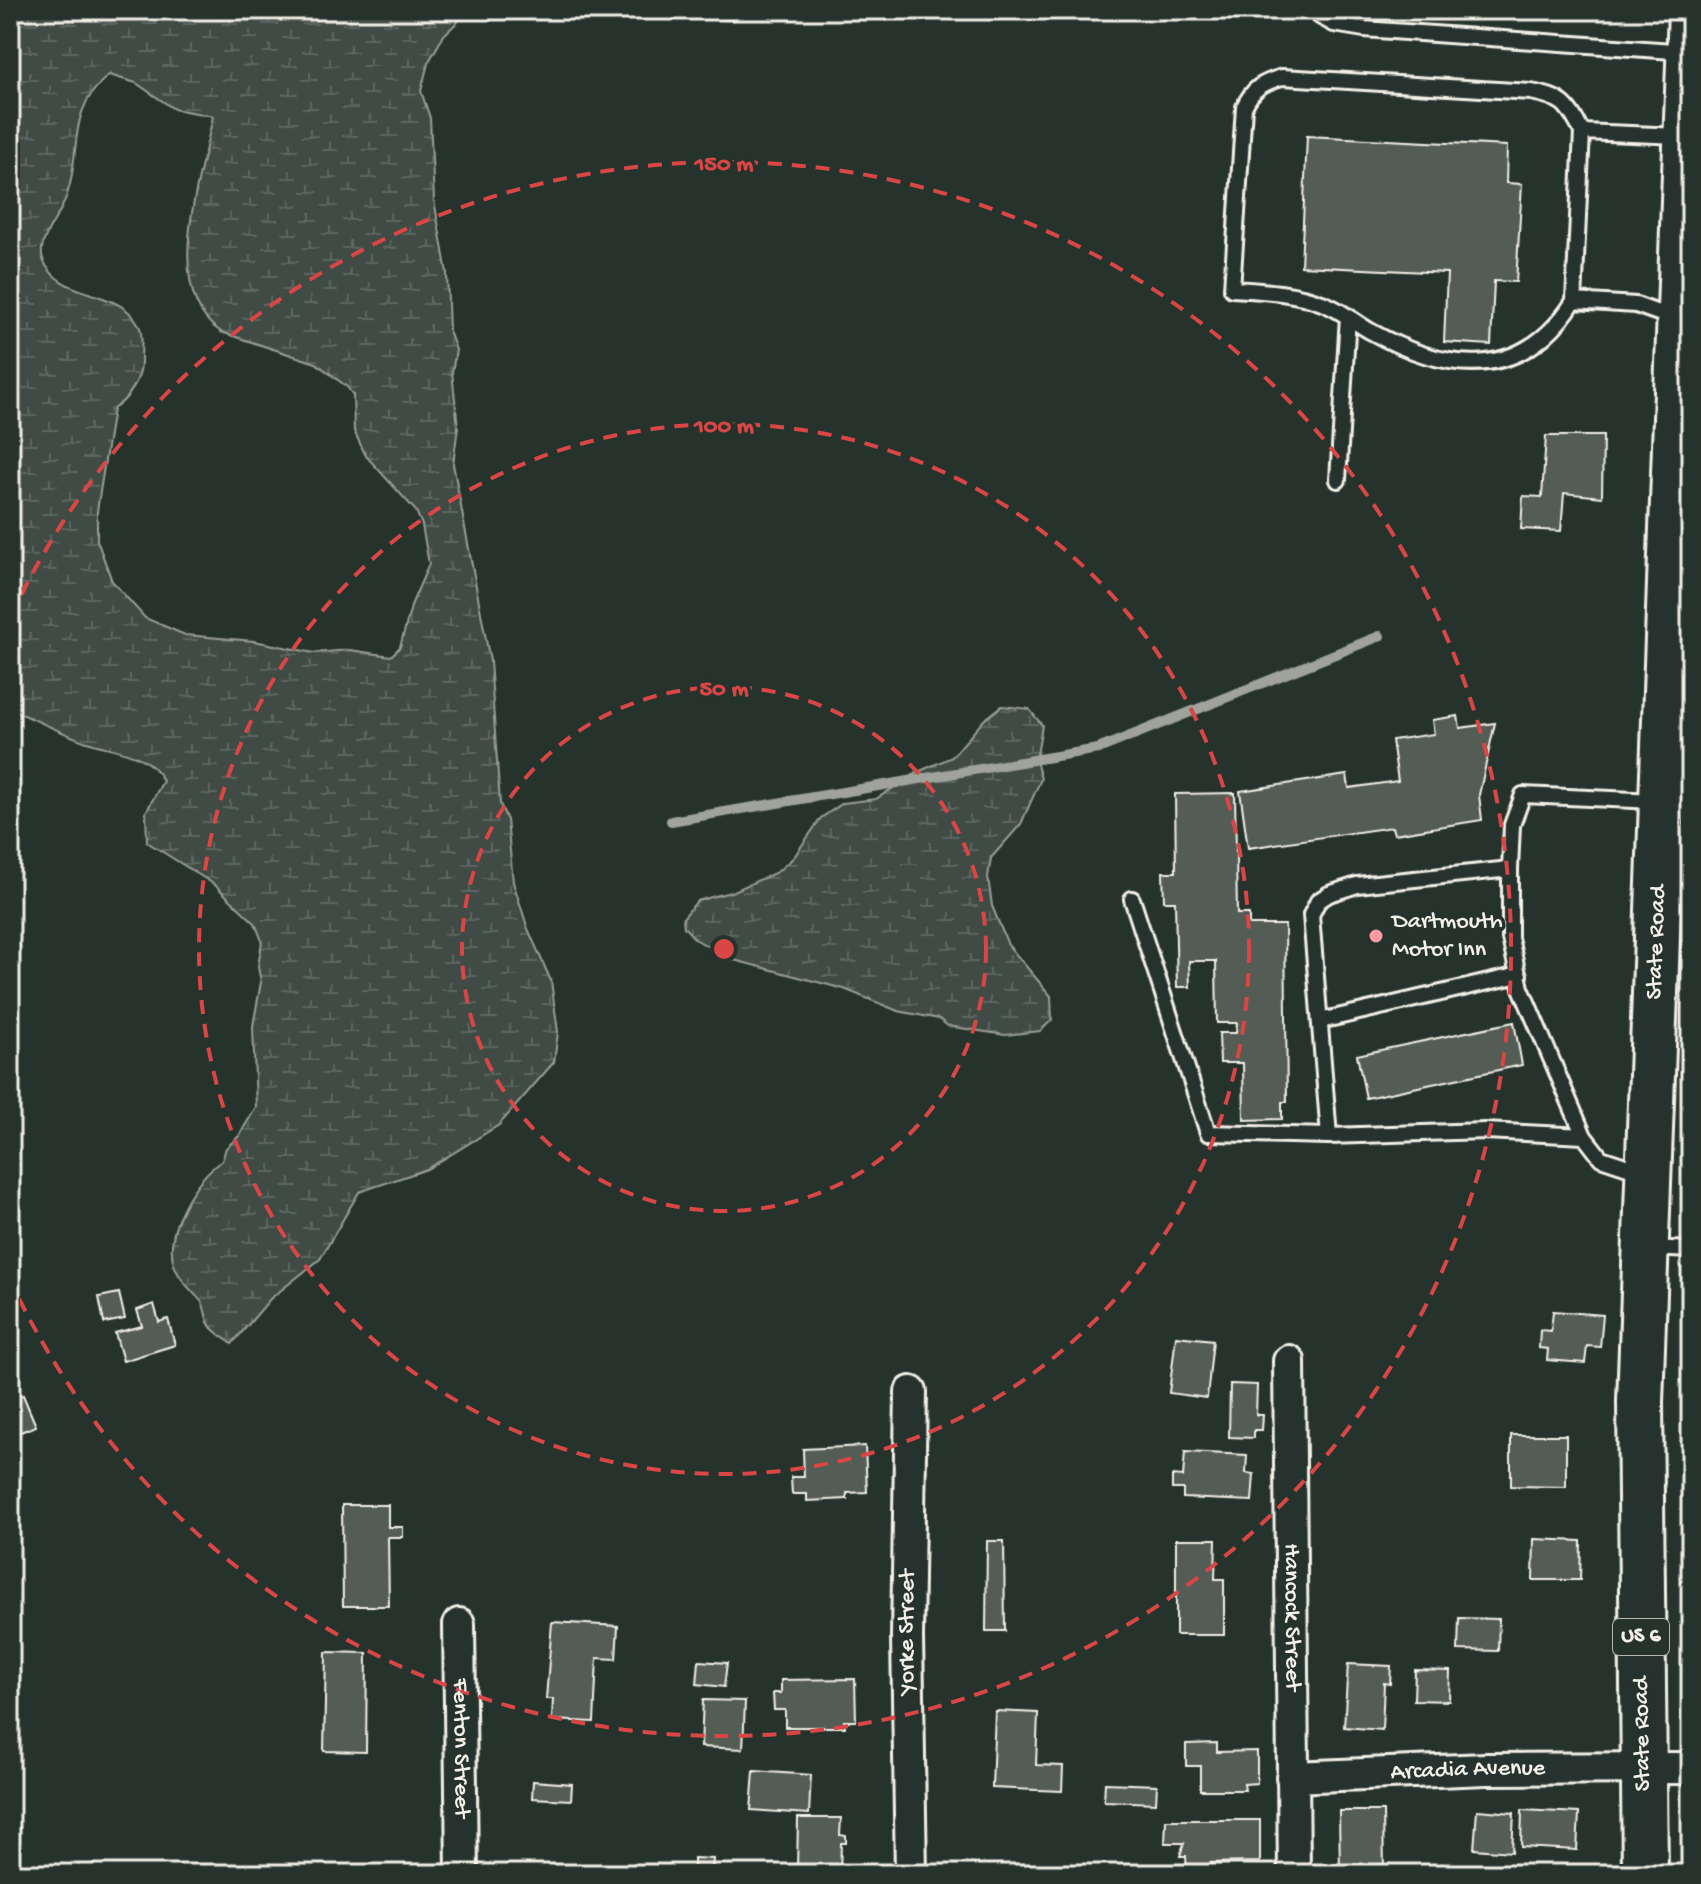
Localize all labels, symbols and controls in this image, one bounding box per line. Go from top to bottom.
text: 150 m [694,151,753,180]
text: 100 m [693,413,754,442]
text: 50 m [700,676,748,705]
street label: State Road [1640,883,1673,1000]
place label: Dartmouth Motor Inn [1390,908,1503,965]
marker: Dartmouth Motor Inn [1367,927,1385,945]
centre of rings [710,935,738,963]
street label: Hancock Street [1276,1543,1307,1693]
street label: Yorke Street [892,1567,923,1697]
road number: US 6 [1613,1619,1669,1655]
street label: State Road [1627,1675,1658,1792]
street label: Fenton Street [445,1677,476,1820]
street label: Arcadia Avenue [1390,1754,1546,1787]

